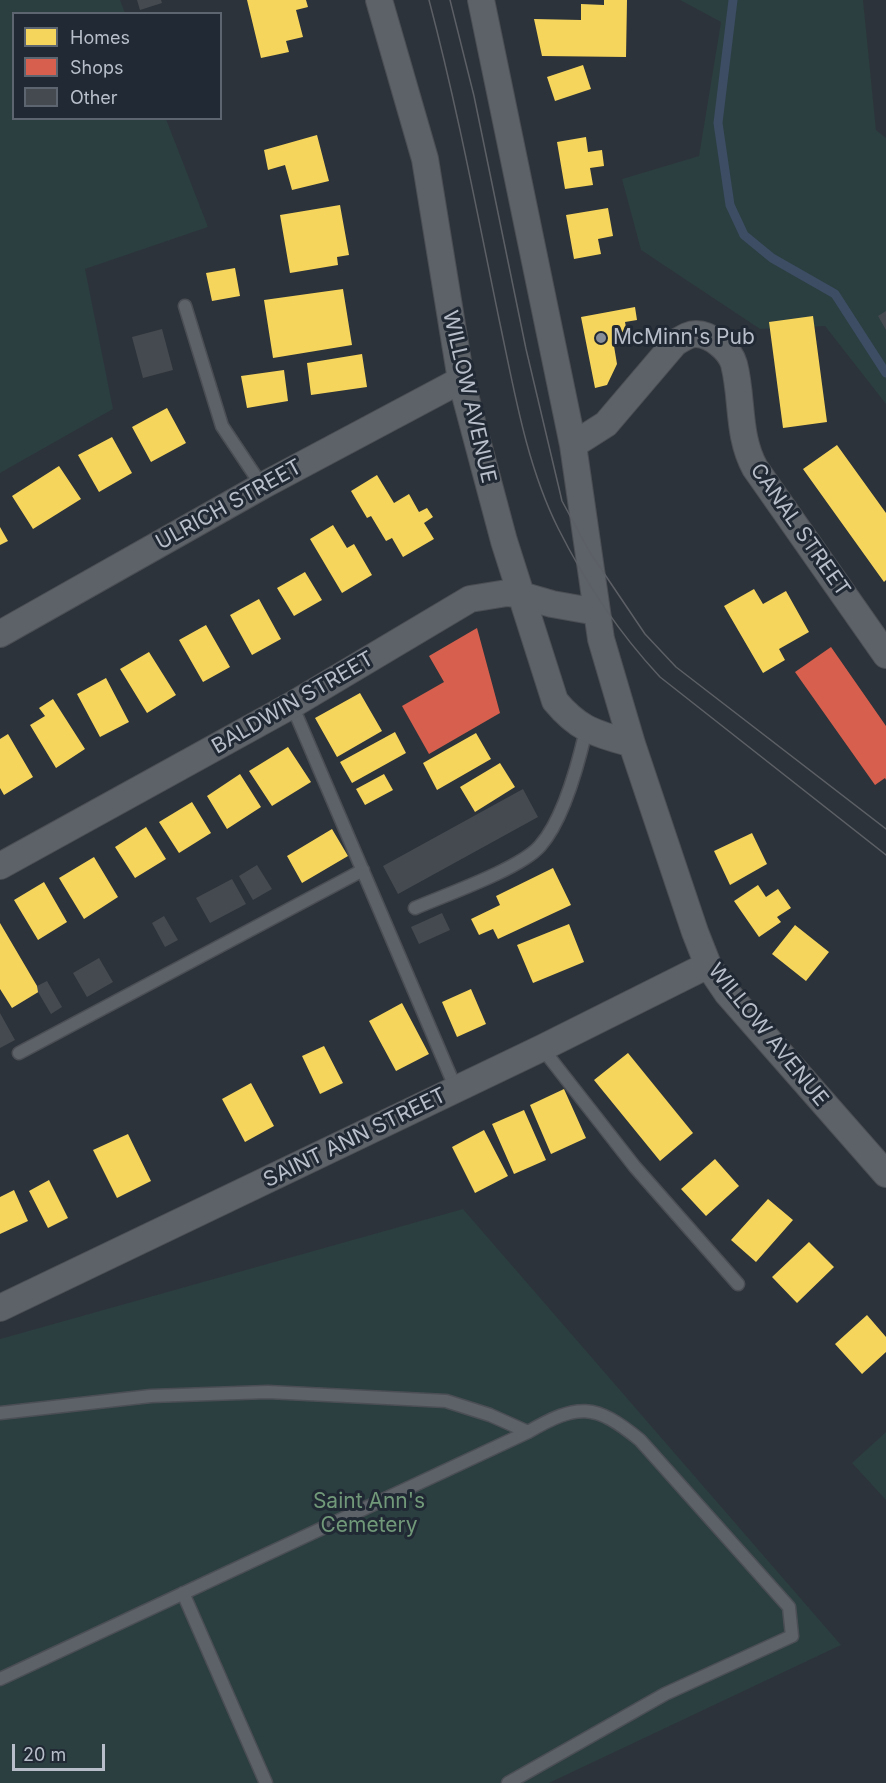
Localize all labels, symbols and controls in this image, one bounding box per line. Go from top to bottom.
legend [12,12,222,120]
text: Homes [70,27,130,48]
text: Shops [70,57,124,78]
text: Other [70,87,118,108]
street label: WILLOW AVENUE [437,308,501,486]
place label: McMinn's Pub [613,325,755,351]
marker: McMinn's Pub [594,331,608,345]
street label: ULRICH STREET [152,455,306,555]
street label: CANAL STREET [745,459,855,601]
street label: BALDWIN STREET [208,646,378,760]
street label: WILLOW AVENUE [703,959,833,1111]
street label: SAINT ANN STREET [259,1083,451,1193]
park label: Saint Ann's Cemetery [313,1489,425,1539]
scale bar [15,1732,108,1770]
text: 20 m [23,1744,66,1765]

